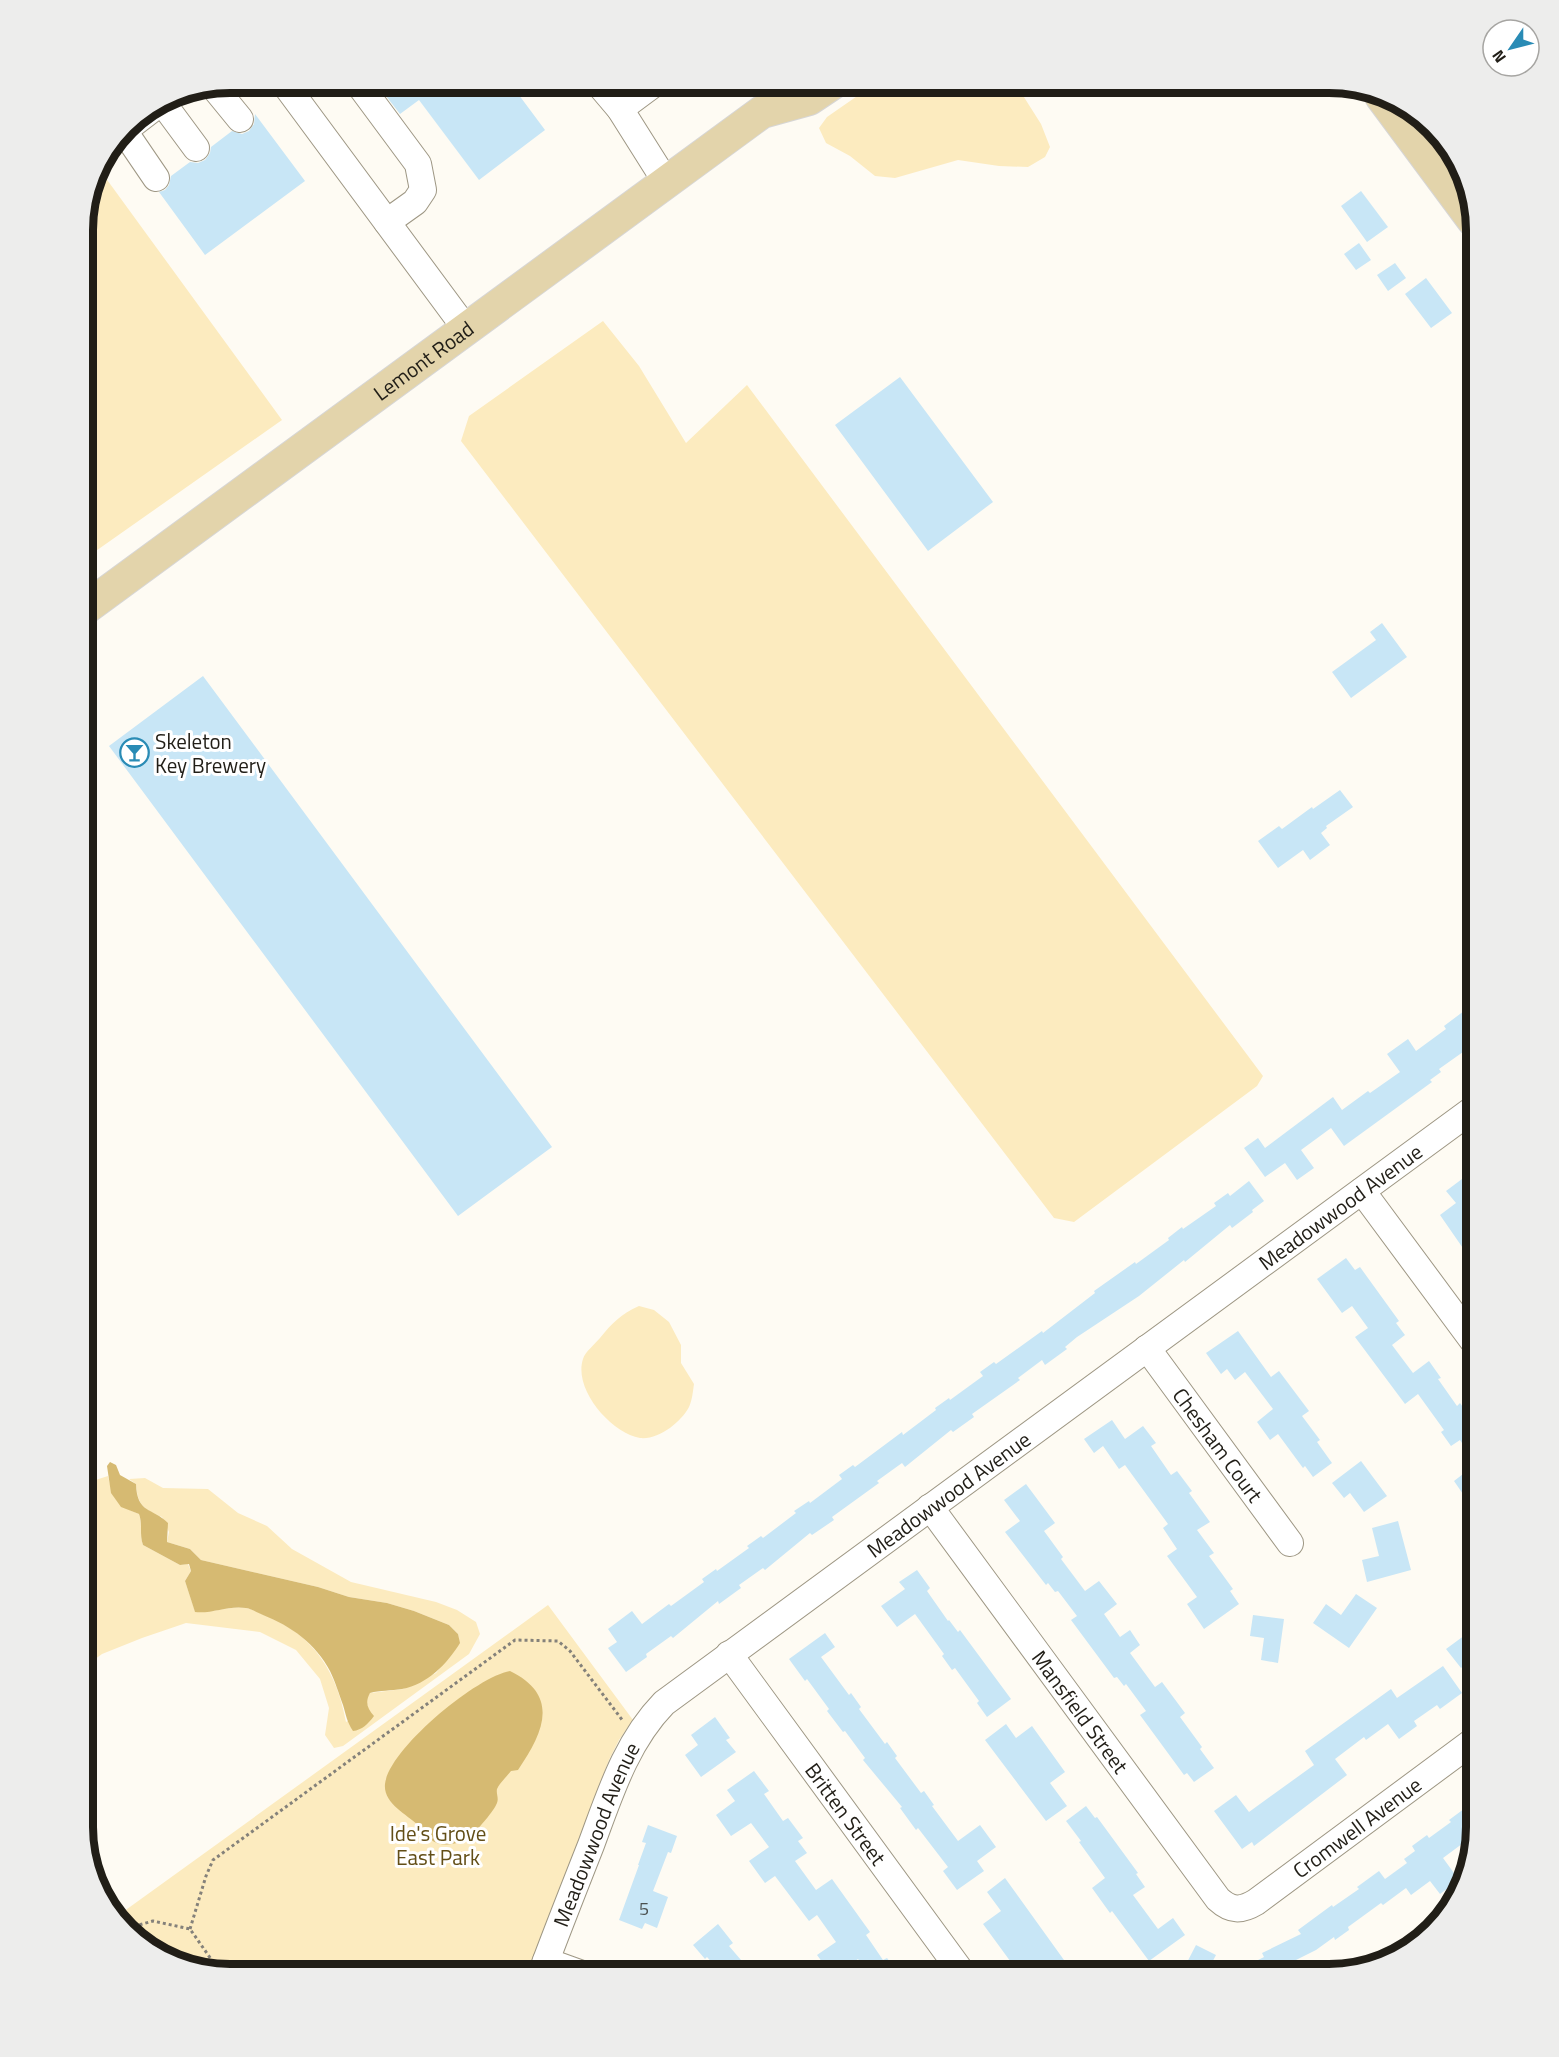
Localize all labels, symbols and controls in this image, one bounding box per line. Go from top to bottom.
north arrow [1481,18,1541,78]
text: N [1486,45,1512,68]
street label: Lemont Road [366,313,480,408]
place label: Skeleton Key Brewery [155,725,266,781]
bar icon: Skeleton Key Brewery [118,737,150,769]
street label: Meadowwood Avenue [1252,1136,1429,1278]
street label: Chesham Court [1165,1381,1271,1509]
street label: Meadowwood Avenue [860,1423,1037,1565]
street label: Mansfield Street [1024,1643,1137,1781]
street label: Meadowwood Avenue [544,1736,647,1931]
street label: Britten Street [797,1756,895,1872]
street label: Cromwell Avenue [1286,1769,1428,1886]
park label: Ide's Grove East Park [390,1817,486,1873]
house number: 5 [639,1895,649,1922]

